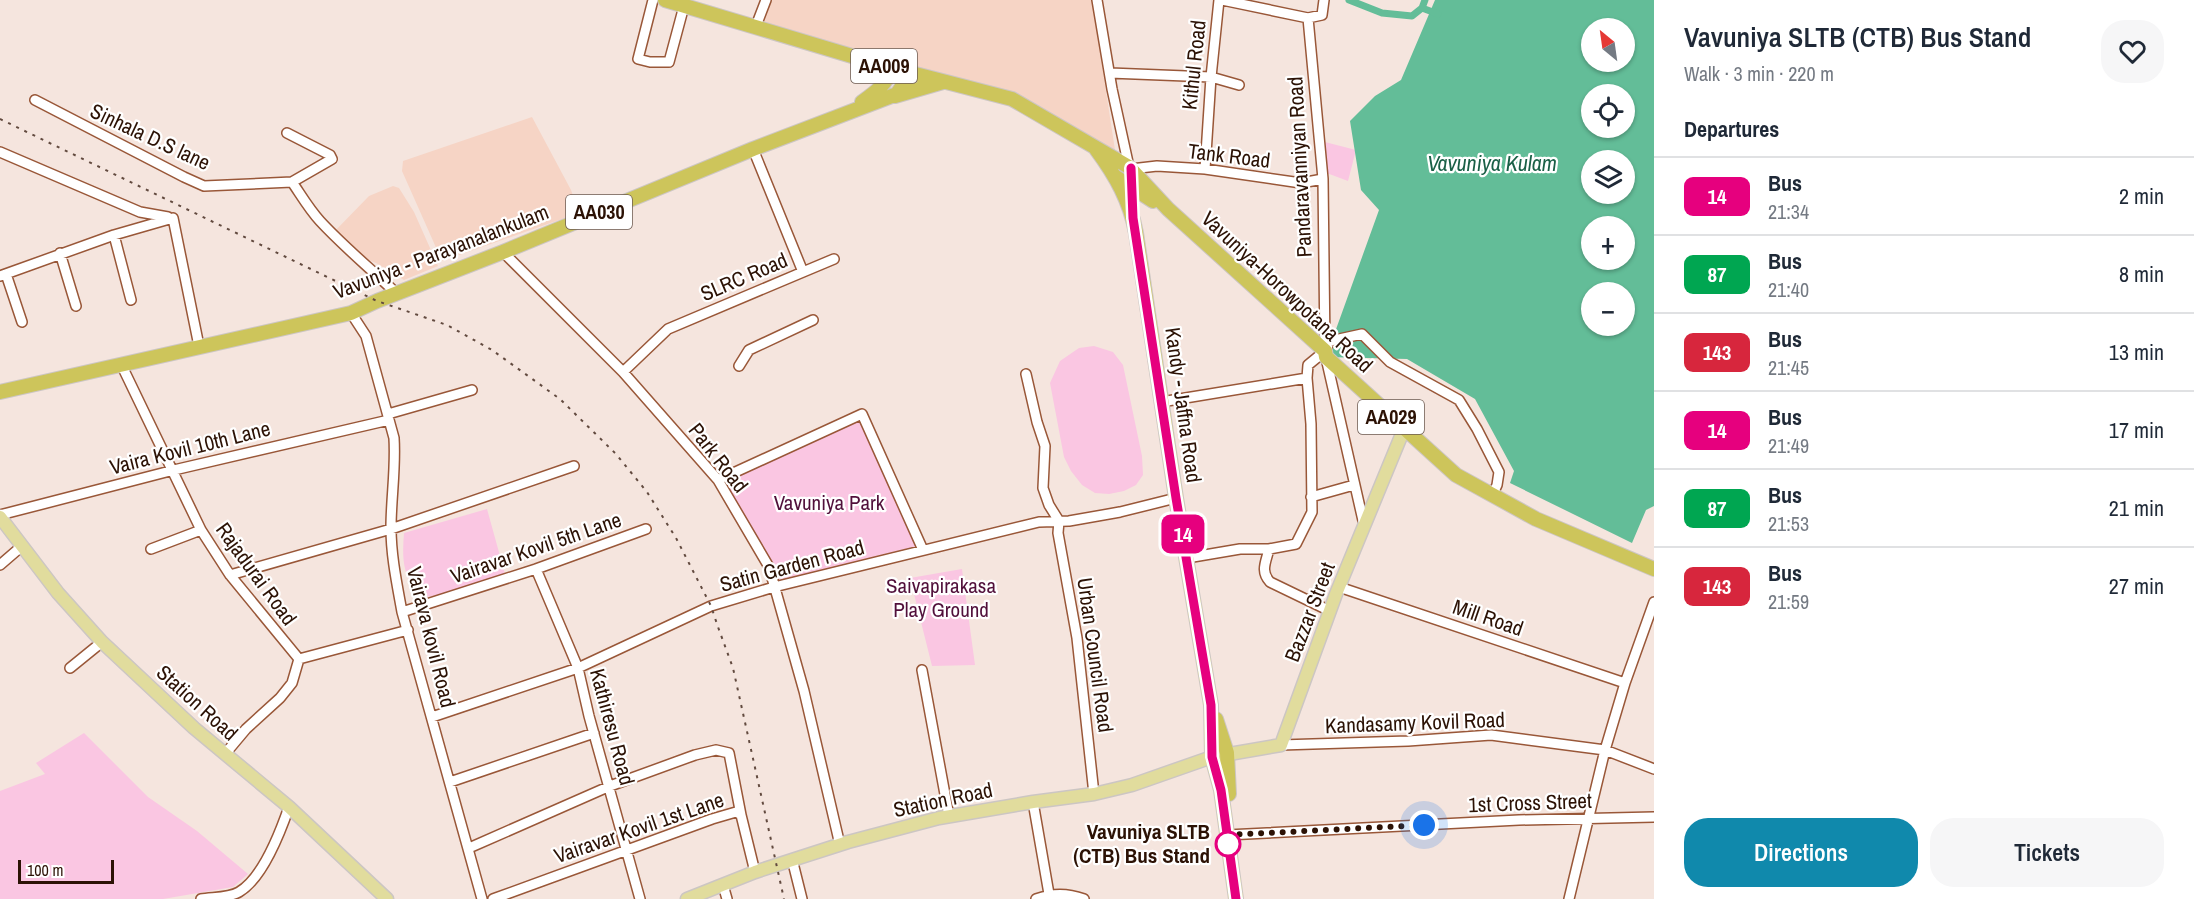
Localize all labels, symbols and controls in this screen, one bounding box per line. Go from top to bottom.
north arrow [1581,18,1635,72]
map controls [1581,18,1635,336]
text: Vavuniya SLTB (CTB) Bus Stand [1684,18,2031,56]
street label: Kithul Road [1174,19,1213,111]
button: heart [2101,20,2164,83]
road number: AA009 [851,49,917,83]
text: Walk · 3 min · 220 m [1684,60,1834,87]
street label: Pandaravanniyan Road [1280,76,1319,258]
button: locate [1581,84,1635,138]
street label: Sinhala D.S lane [86,96,215,177]
text: Departures [1684,114,1779,144]
street label: Tank Road [1186,136,1272,175]
water label: Vavuniya Kulam [1427,148,1557,178]
button: layers [1581,150,1635,204]
text: Bus [1768,168,1802,198]
text: 2 min [2119,181,2164,211]
text: 14 [1707,182,1727,211]
road number: AA030 [566,195,632,229]
street label: Vavuniya - Parayanalankulam [329,197,553,306]
text: 21:34 [1768,198,1809,225]
street label: Vavuniya-Horowpotana Road [1195,204,1379,379]
button: + [1581,216,1635,270]
street label: SLRC Road [696,245,792,308]
text: Bus [1768,246,1802,276]
text: 8 min [2119,259,2164,289]
text: 87 [1707,260,1727,289]
text: 21:40 [1768,276,1809,303]
button: − [1581,282,1635,336]
text: Bus [1768,324,1802,354]
street label: Kandy - Jaffna Road [1158,325,1209,485]
text: 13 min [2109,337,2164,367]
text: 143 [1703,338,1731,367]
text: 21:45 [1768,354,1809,381]
road number: AA029 [1358,400,1424,434]
text: Bus [1768,402,1802,432]
street label: Vaira Kovil 10th Lane [107,414,273,481]
text: 17 min [2109,415,2164,445]
text: 14 [1707,416,1727,445]
street label: Park Road [682,417,755,499]
text: 21:49 [1768,432,1809,459]
text: Bus [1768,480,1802,510]
park label: Vavuniya Park [774,488,885,517]
text: 21 min [2109,493,2164,523]
text: 87 [1707,494,1727,523]
street label: Vairavar Kovil 5th Lane [447,505,625,590]
text: 21:53 [1768,510,1809,537]
line badge: 14 [1156,514,1210,554]
street label: Rajadurai Road [209,516,304,631]
text: 14 [1173,520,1193,549]
street label: Satin Garden Road [716,532,867,599]
street label: Bazzar Street [1277,558,1342,666]
text: Bus [1768,558,1802,588]
street label: Vairava kovil Road [400,563,463,710]
park label: Saivapirakasa Play Ground [886,571,996,624]
text: 27 min [2109,571,2164,601]
text: 143 [1703,572,1731,601]
street label: Urban Council Road [1070,576,1121,734]
text: 21:59 [1768,588,1809,615]
street label: Mill Road [1449,592,1527,643]
street label: Station Road [150,658,244,747]
street label: Kathiresu Road [583,665,642,788]
street label: Kandasamy Kovil Road [1325,705,1505,740]
street label: Station Road [891,775,995,824]
street label: Vairavar Kovil 1st Lane [550,785,728,870]
street label: 1st Cross Street [1468,786,1592,819]
your location [1409,810,1439,840]
place label: Vavuniya SLTB (CTB) Bus Stand [1073,817,1210,870]
button: Directions [1684,818,1918,887]
button: Tickets [1930,818,2164,887]
marker: Vavuniya SLTB (CTB) Bus Stand [1215,831,1241,857]
scale bar [18,857,114,884]
text: 100 m [27,859,63,881]

